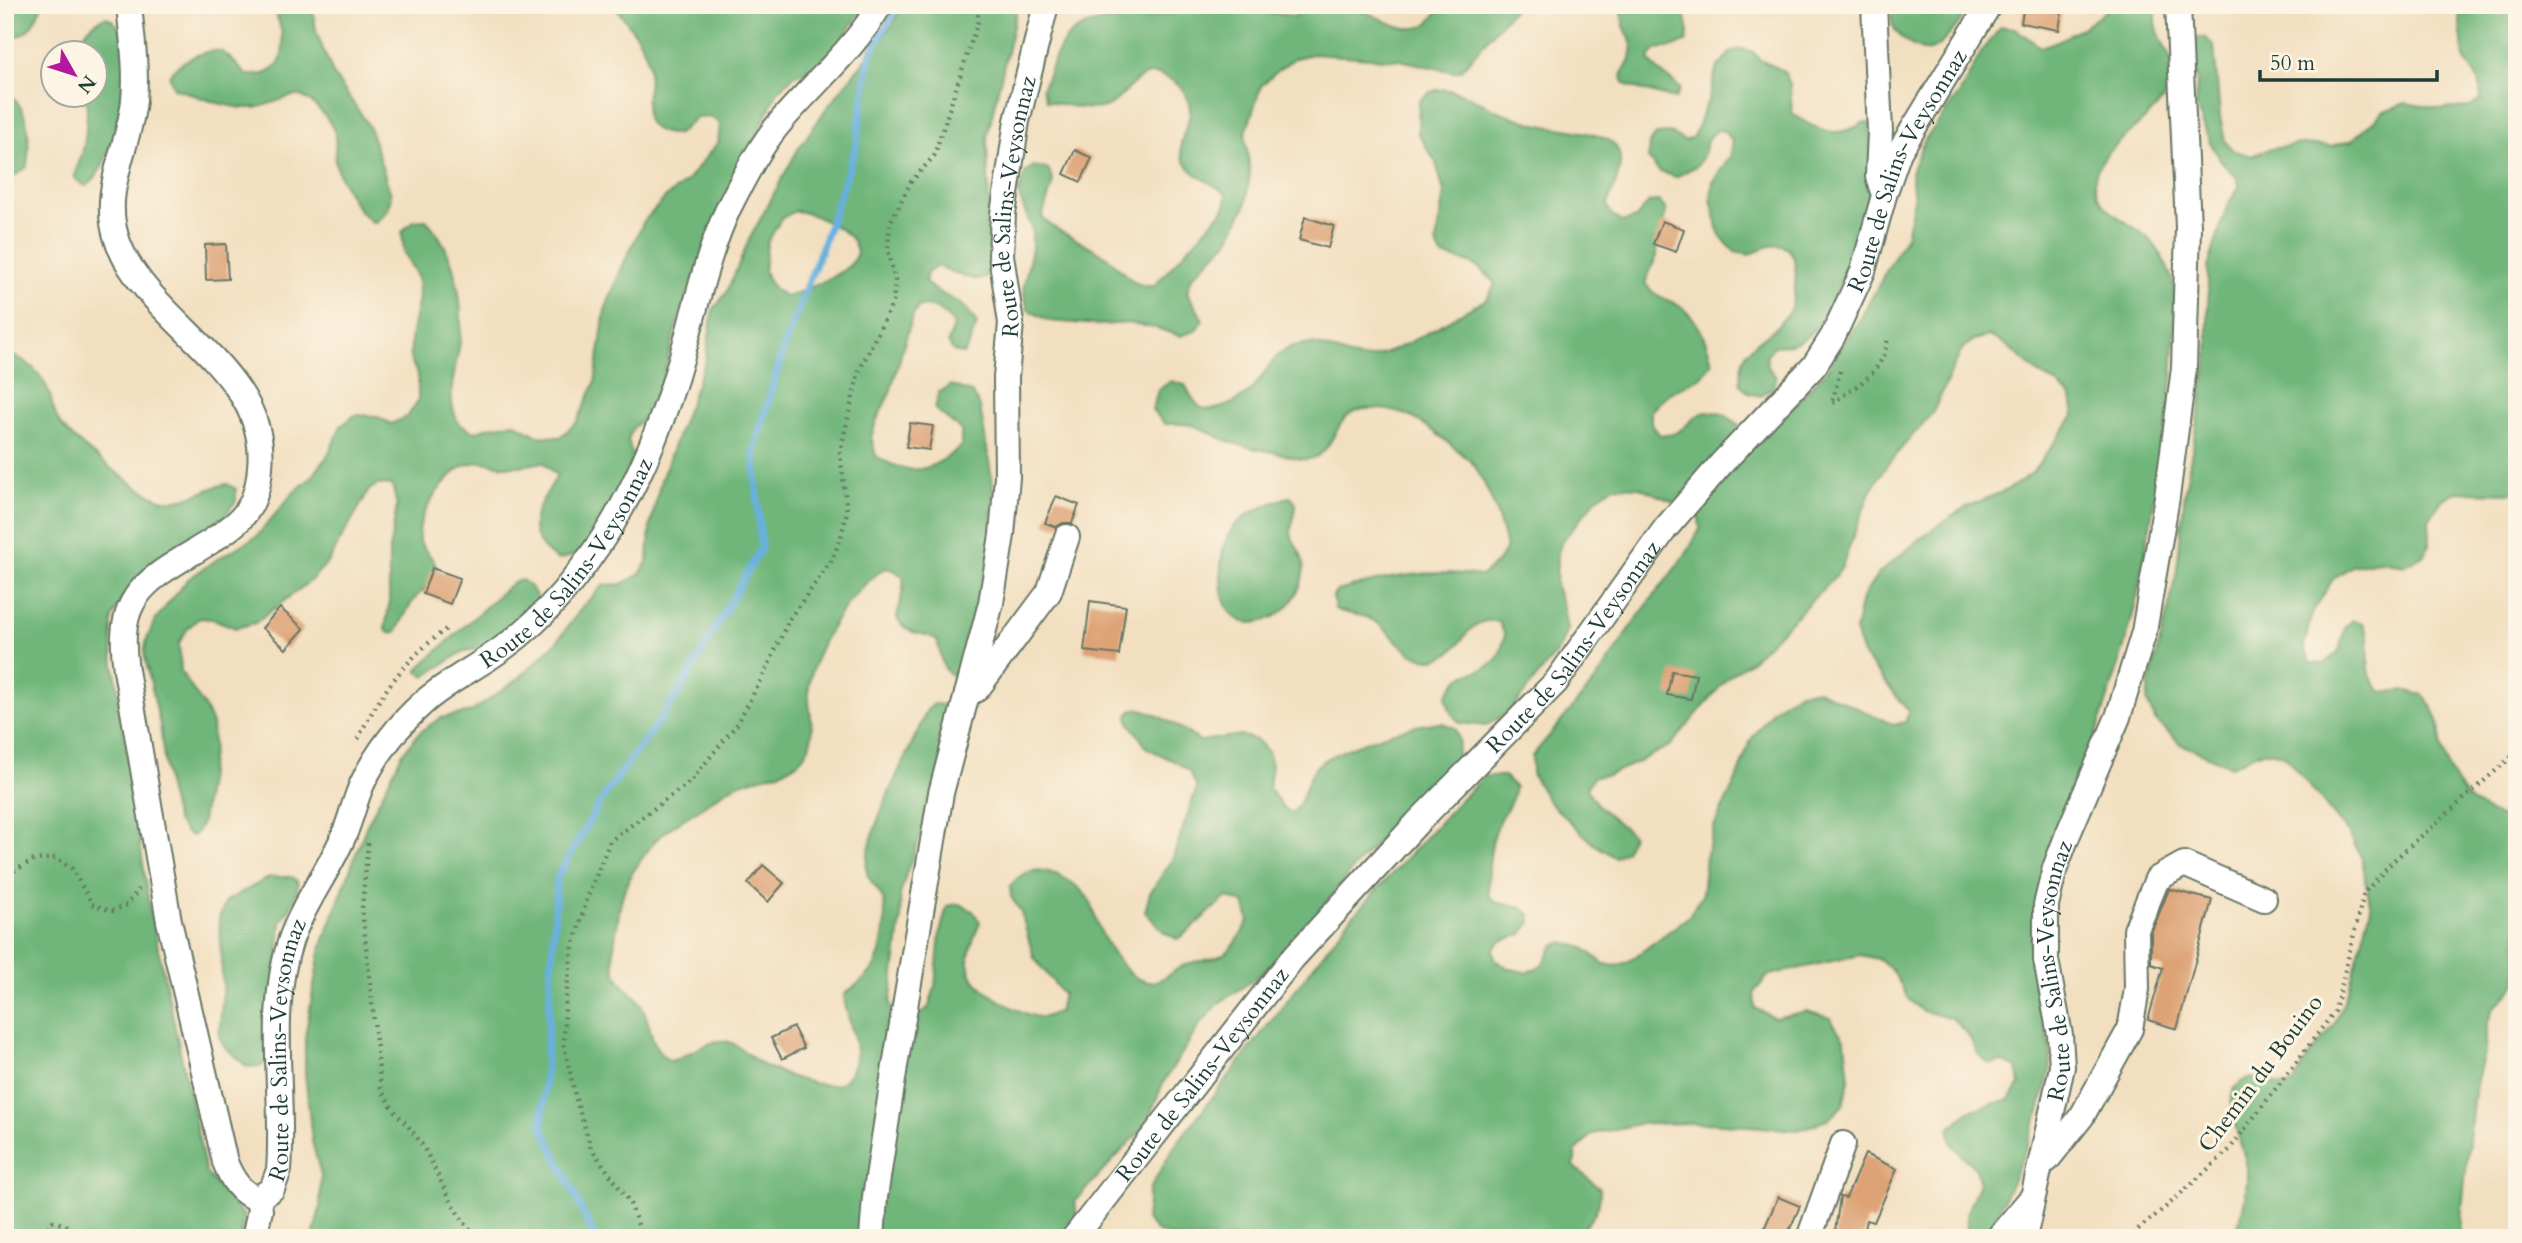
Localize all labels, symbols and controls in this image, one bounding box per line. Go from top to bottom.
north arrow [38,38,108,108]
scale bar [2260,38,2436,82]
street label: Route de Salins-Veysonnaz [1840,43,1974,298]
text: 50 m [2270,49,2315,78]
text: N [71,69,102,99]
street label: Route de Salins-Veysonnaz [986,72,1044,339]
street label: Route de Salins-Veysonnaz [474,453,660,676]
street label: Route de Salins-Veysonnaz [1479,534,1668,760]
street label: Route de Salins-Veysonnaz [2031,836,2080,1104]
street label: Route de Salins-Veysonnaz [261,913,314,1186]
street label: Route de Salins-Veysonnaz [1109,961,1296,1188]
street label: Chemin du Bouino [2191,988,2330,1158]

